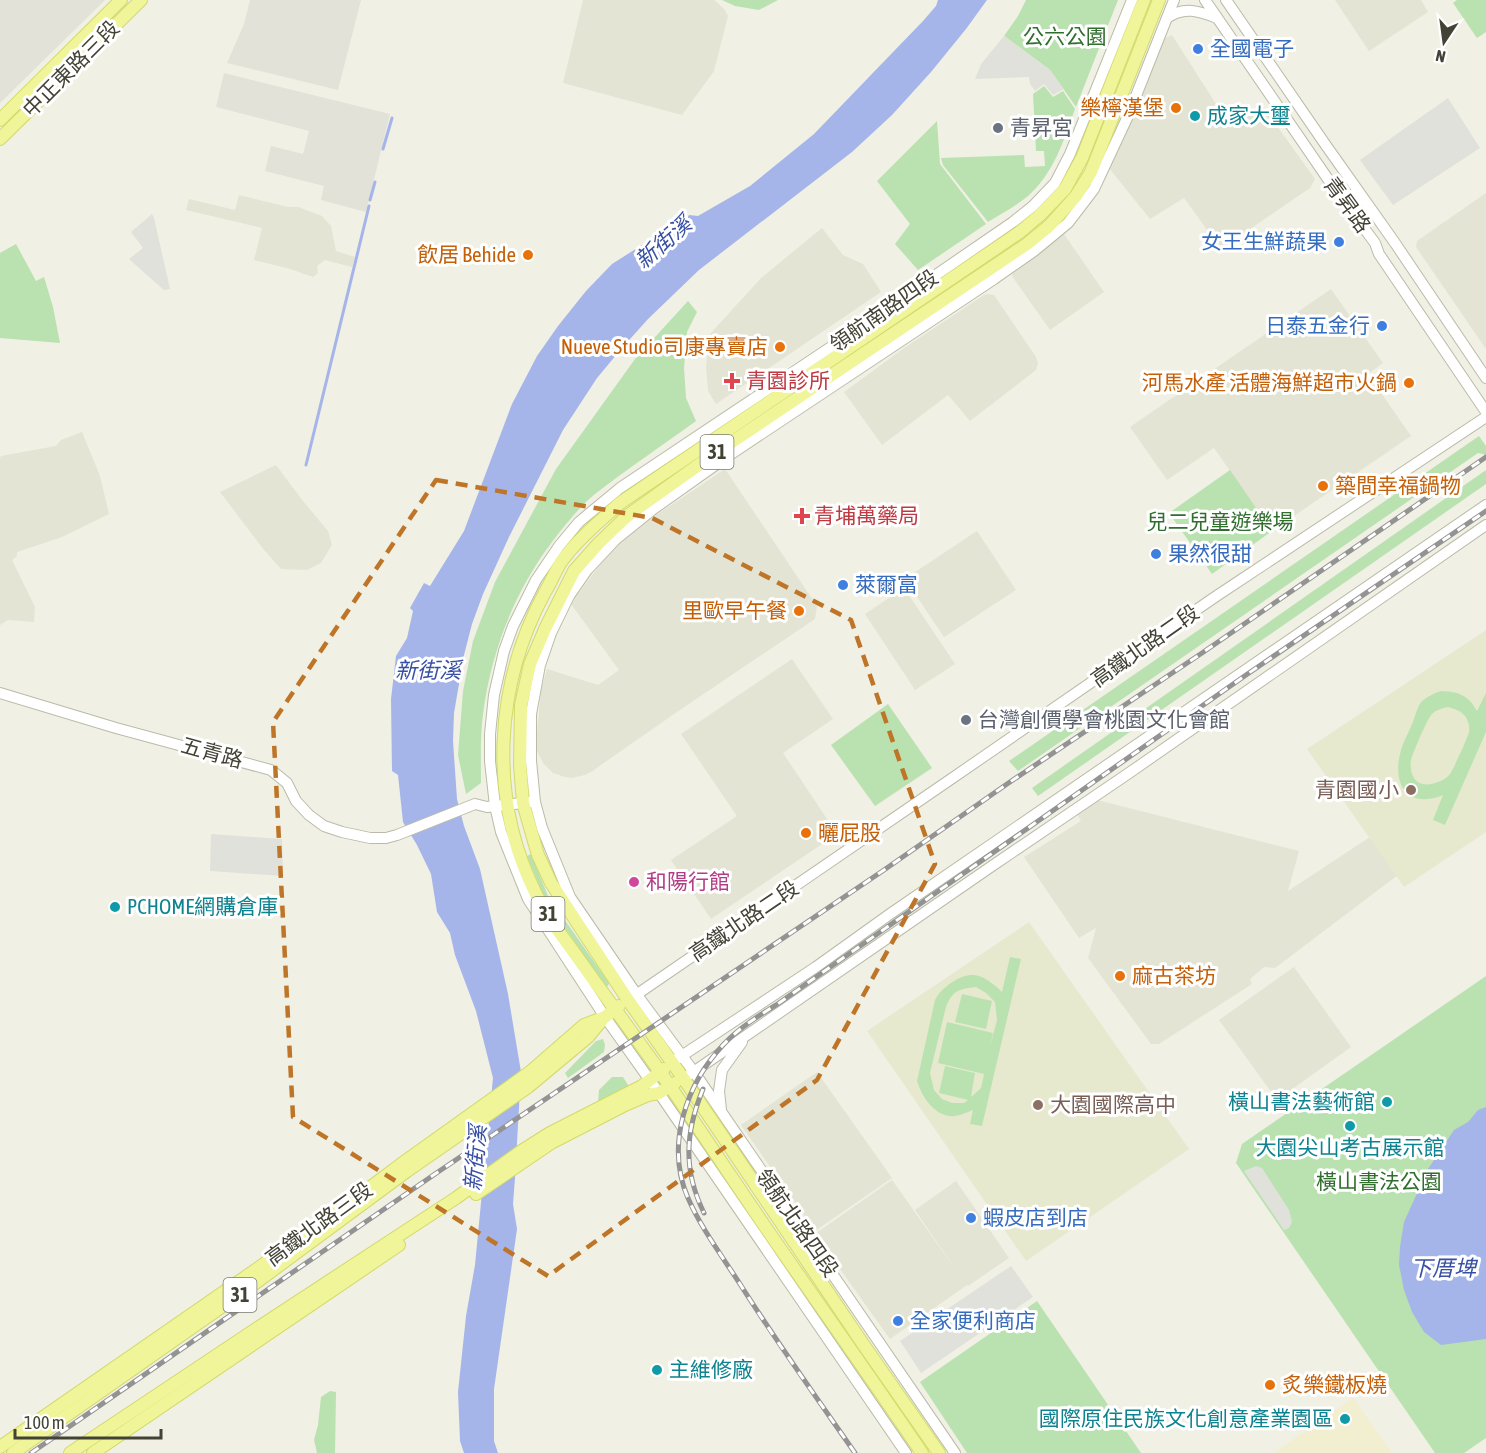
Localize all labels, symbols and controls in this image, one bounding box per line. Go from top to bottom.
north arrow [1414,12,1474,72]
street label: 中正東路三段 [17,15,123,121]
park label: 公六公園 [1023,24,1107,48]
place label: 全國電子 [1210,36,1294,60]
marker: 全國電子 [1191,42,1205,56]
text: N [1434,47,1447,66]
place label: 樂檸漢堡 [1080,95,1164,119]
marker: 樂檸漢堡 [1169,101,1183,115]
place label: 成家大璽 [1207,103,1291,127]
marker: 成家大璽 [1188,109,1202,123]
place label: 青昇宮 [1010,115,1073,139]
marker: 青昇宮 [991,121,1005,135]
street label: 青昇路 [1320,172,1376,237]
water label: 新街溪 [630,209,699,273]
place label: 女王生鮮蔬果 [1201,229,1327,253]
marker: 女王生鮮蔬果 [1332,235,1346,249]
place label: 飲居 Behide [417,242,516,266]
marker: 飲居 Behide [521,248,535,262]
street label: 領航南路四段 [825,264,942,356]
place label: 日泰五金行 [1265,313,1370,337]
marker: 日泰五金行 [1375,319,1389,333]
place label: Nueve Studio司康專賣店 [561,334,768,358]
marker: Nueve Studio司康專賣店 [773,340,787,354]
place label: 青園診所 [746,368,830,392]
place label: 河馬水產 活體海鮮超市火鍋 [1142,370,1397,394]
marker: 青園診所 [723,372,741,390]
marker: 河馬水產 活體海鮮超市火鍋 [1402,376,1416,390]
road number: 31 [700,435,734,469]
place label: 築間幸福鍋物 [1335,473,1461,497]
marker: 築間幸福鍋物 [1316,479,1330,493]
place label: 青埔萬藥局 [814,503,919,527]
marker: 青埔萬藥局 [795,509,809,523]
park label: 兒二兒童遊樂場 [1147,509,1294,533]
place label: 果然很甜 [1168,541,1252,565]
marker: 果然很甜 [1149,547,1163,561]
place label: 萊爾富 [855,572,918,596]
marker: 萊爾富 [836,578,850,592]
place label: 里歐早午餐 [682,598,787,622]
street label: 高鐵北路二段 [1086,599,1203,691]
marker: 里歐早午餐 [792,604,806,618]
water label: 新街溪 [395,657,464,683]
place label: 台灣創價學會桃園文化會館 [978,707,1230,731]
marker: 台灣創價學會桃園文化會館 [959,713,973,727]
street label: 五青路 [179,732,246,772]
place label: 青園國小 [1315,777,1399,801]
marker: 青園國小 [1404,783,1418,797]
place label: 曬屁股 [818,820,881,844]
marker: 曬屁股 [799,826,813,840]
place label: 和陽行館 [646,869,730,893]
marker: 和陽行館 [627,875,641,889]
street label: 高鐵北路二段 [685,875,802,965]
place label: PCHOME網購倉庫 [127,894,278,918]
road number: 31 [532,897,564,931]
marker: PCHOME網購倉庫 [108,900,122,914]
place label: 麻古茶坊 [1132,963,1216,987]
marker: 麻古茶坊 [1113,969,1127,983]
place label: 橫山書法藝術館 [1228,1089,1375,1113]
place label: 大園國際高中 [1050,1092,1176,1116]
marker: 橫山書法藝術館 [1380,1095,1394,1109]
marker: 大園國際高中 [1031,1098,1045,1112]
marker: 大園尖山考古展示館 [1343,1119,1357,1133]
water label: 新街溪 [459,1121,491,1192]
place label: 大園尖山考古展示館 [1256,1135,1445,1159]
street label: 領航北路四段 [752,1164,844,1281]
park label: 橫山書法公園 [1316,1169,1442,1193]
street label: 高鐵北路三段 [260,1176,376,1270]
place label: 蝦皮店到店 [983,1205,1088,1229]
marker: 蝦皮店到店 [964,1211,978,1225]
water label: 下厝埤 [1410,1255,1479,1281]
road number: 31 [224,1278,256,1312]
place label: 全家便利商店 [910,1308,1036,1332]
marker: 全家便利商店 [891,1314,905,1328]
place label: 主維修廠 [669,1357,753,1381]
marker: 主維修廠 [650,1363,664,1377]
place label: 炙樂鐵板燒 [1282,1372,1387,1396]
marker: 炙樂鐵板燒 [1263,1378,1277,1392]
scale bar [15,1402,160,1440]
place label: 國際原住民族文化創意產業園區 [1039,1406,1333,1430]
text: 100 m [24,1412,65,1433]
marker: 國際原住民族文化創意產業園區 [1338,1412,1352,1426]

